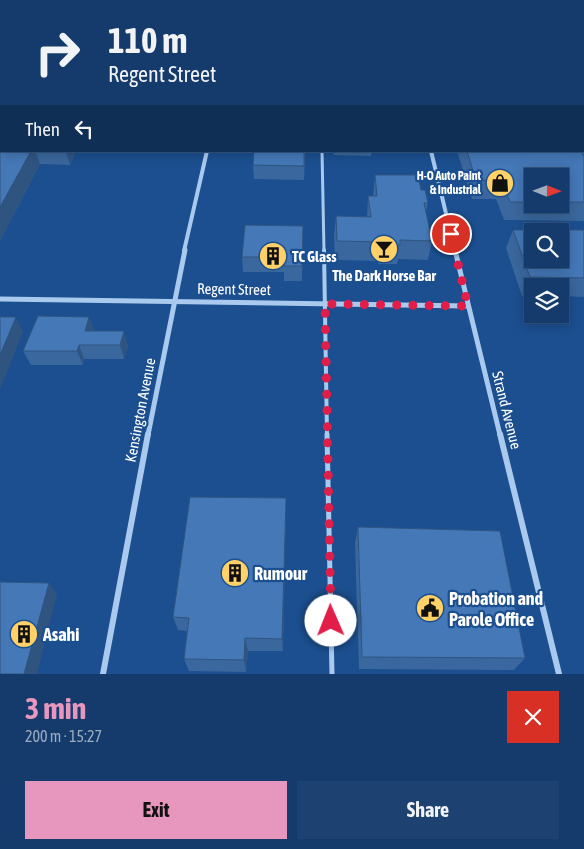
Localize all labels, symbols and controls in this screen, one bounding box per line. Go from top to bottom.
icon: right [25,20,90,85]
text: 110 m [108,20,187,60]
text: Regent Street [108,61,216,87]
icon: left [70,115,98,143]
text: Then [25,118,60,140]
shop icon: H-O Auto Paint & Industrial [485,168,515,198]
north arrow [524,168,569,212]
map controls [524,168,569,323]
place label: H-O Auto Paint & Industrial [417,169,482,197]
pin [430,213,472,255]
icon: arrive [437,220,465,248]
button: search [524,223,569,268]
bar icon: The Dark Horse Bar [369,234,399,264]
building icon: TC Glass [258,241,288,271]
place label: TC Glass [292,248,337,265]
place label: The Dark Horse Bar [332,267,436,284]
button: layers [524,278,569,323]
street label: Regent Street [197,280,271,298]
street label: Kensington Avenue [122,356,158,463]
street label: Strand Avenue [489,369,525,451]
building icon: Rumour [220,558,250,588]
place label: Rumour [254,563,308,584]
place label: Probation and Parole Office [449,588,543,630]
public building icon: Probation and Parole Office [415,593,445,623]
position arrow [304,594,356,646]
building icon: Asahi [9,619,39,649]
place label: Asahi [42,624,79,645]
text: 3 min [25,691,86,725]
button: close [507,691,559,743]
text: 200 m · 15:27 [25,727,102,745]
button: Exit [25,781,287,839]
button: Share [297,781,559,839]

